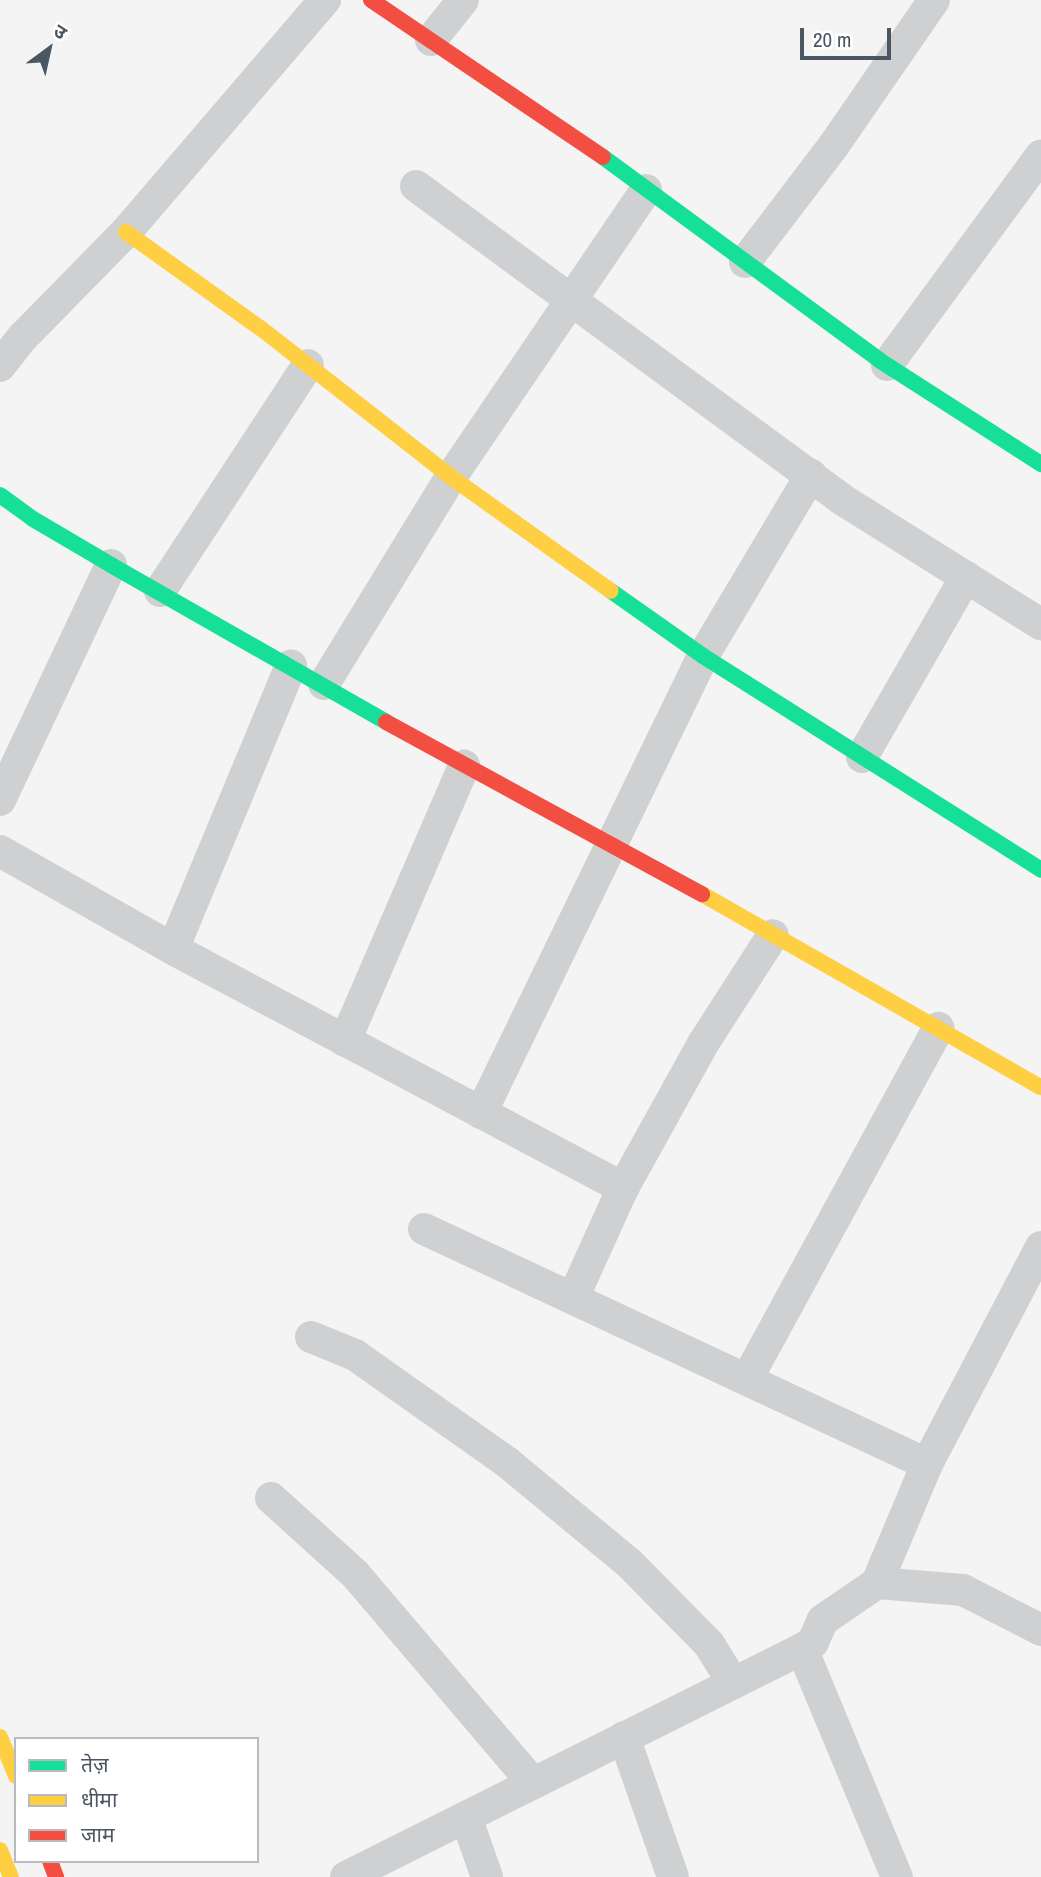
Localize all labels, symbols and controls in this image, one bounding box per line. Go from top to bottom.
north arrow [14,14,84,84]
scale bar [803,14,894,58]
text: उ [49,17,72,45]
text: 20 m [813,25,851,54]
legend [14,1737,259,1863]
text: तेज़ [81,1750,109,1779]
text: धीमा [81,1785,117,1814]
text: जाम [81,1820,115,1849]

